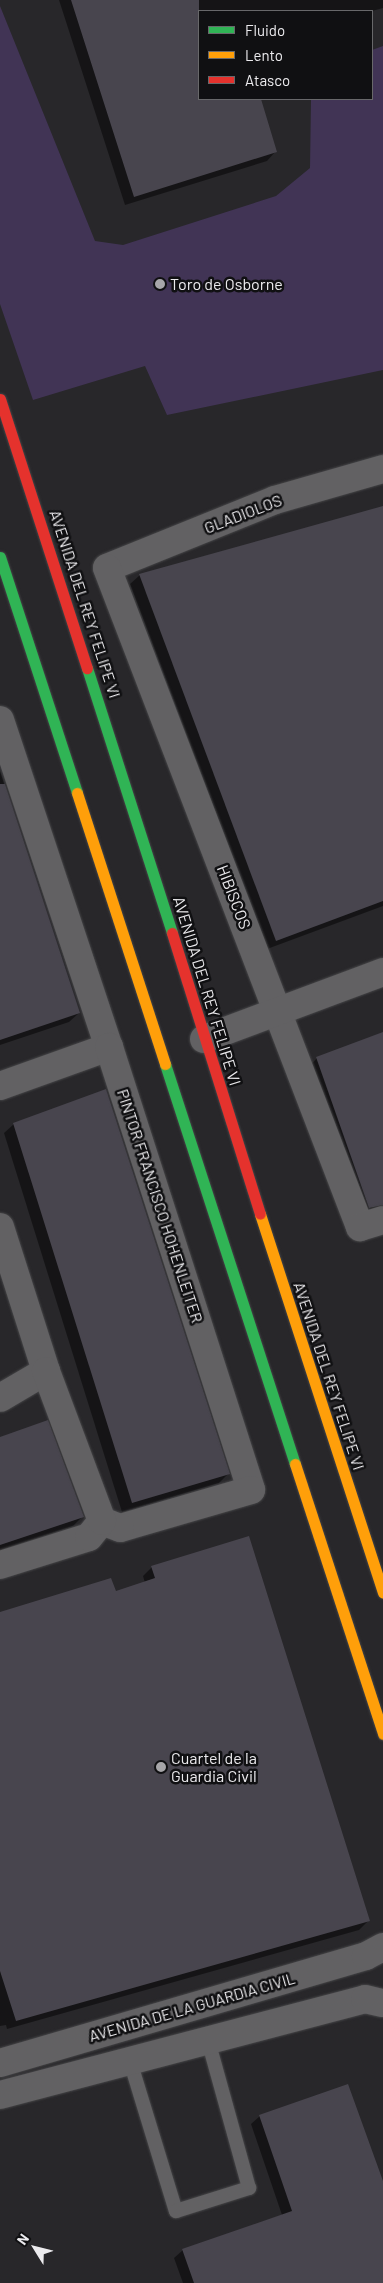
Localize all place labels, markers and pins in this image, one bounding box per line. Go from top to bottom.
place label: Toro de Osborne [170,274,283,294]
marker: Toro de Osborne [154,278,166,290]
place label: Cuartel de la Guardia Civil [171,1748,257,1786]
marker: Cuartel de la Guardia Civil [155,1761,167,1773]

